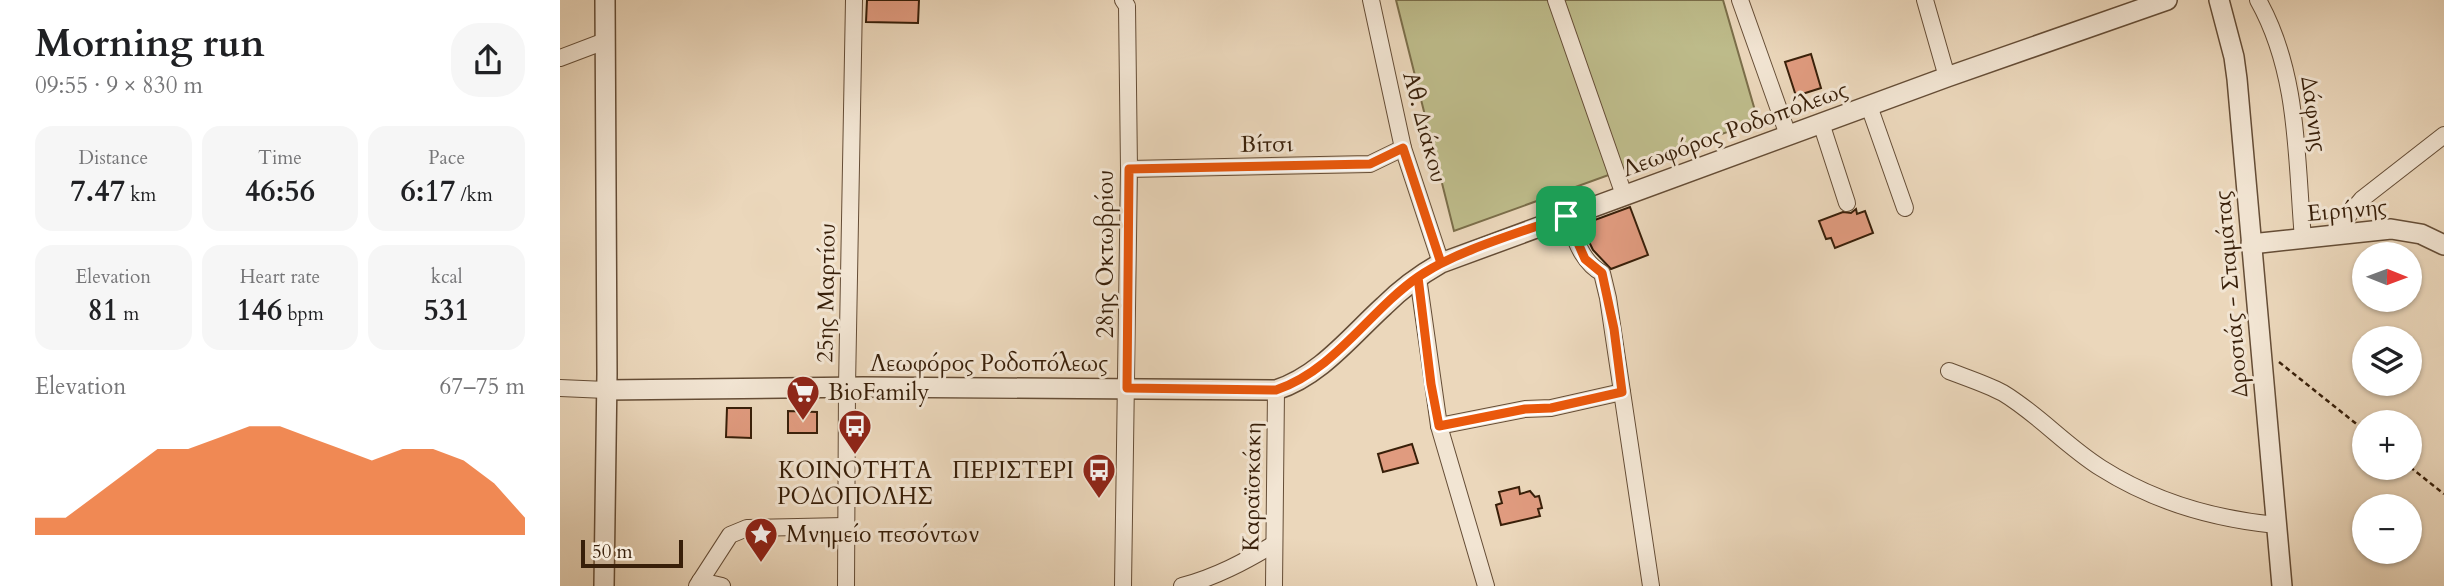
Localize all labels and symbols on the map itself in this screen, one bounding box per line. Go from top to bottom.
street label: Αθ. Διάκου [1395,68,1455,186]
street label: Λεωφόρος Ροδοπόλεως [1618,74,1852,184]
street label: Δάφνης [2293,74,2335,154]
street label: Βίτσι [1240,128,1294,160]
street label: 28ης Οκτωβρίου [1090,170,1121,338]
pin [1536,186,1596,246]
street label: Δροσιάς - Σταμάτας [2207,189,2255,399]
street label: Ειρήνης [2306,191,2388,229]
street label: 25ης Μαρτίου [809,223,843,363]
north arrow [2352,242,2422,312]
street label: Λεωφόρος Ροδοπόλεως [870,348,1108,379]
supermarket icon: BioFamily [784,373,822,422]
place label: BioFamily [828,377,930,408]
bus stop icon: ΚΟΙΝΟΤΗΤΑ ΡΟΔΟΠΟΛΗΣ [836,407,874,456]
street label: Καραϊσκάκη [1235,422,1269,552]
bus stop icon: ΠΕΡΙΣΤΕΡΙ [1080,451,1118,500]
place label: ΚΟΙΝΟΤΗΤΑ ΡΟΔΟΠΟΛΗΣ [777,455,933,512]
place label: ΠΕΡΙΣΤΕΡΙ [952,455,1074,486]
place icon: Μνημείο πεσόντων [742,515,780,564]
place label: Μνημείο πεσόντων [786,519,979,550]
scale bar [581,537,682,569]

